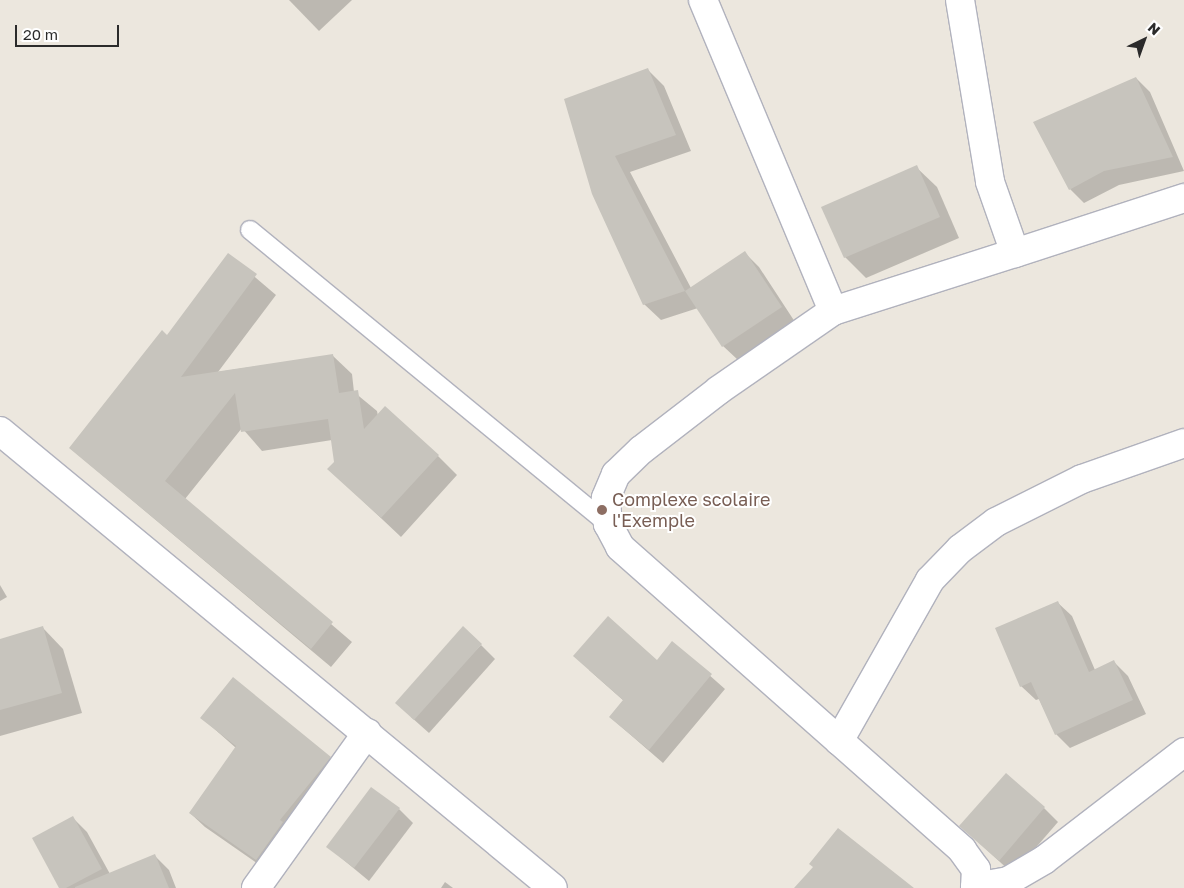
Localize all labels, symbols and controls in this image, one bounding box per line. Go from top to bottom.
scale bar [18,15,121,47]
north arrow [1119,15,1169,65]
text: N [1145,19,1164,38]
text: 20 m [23,25,58,43]
place label: Complexe scolaire l'Exemple [612,489,770,532]
marker: Complexe scolaire l'Exemple [596,504,608,516]

